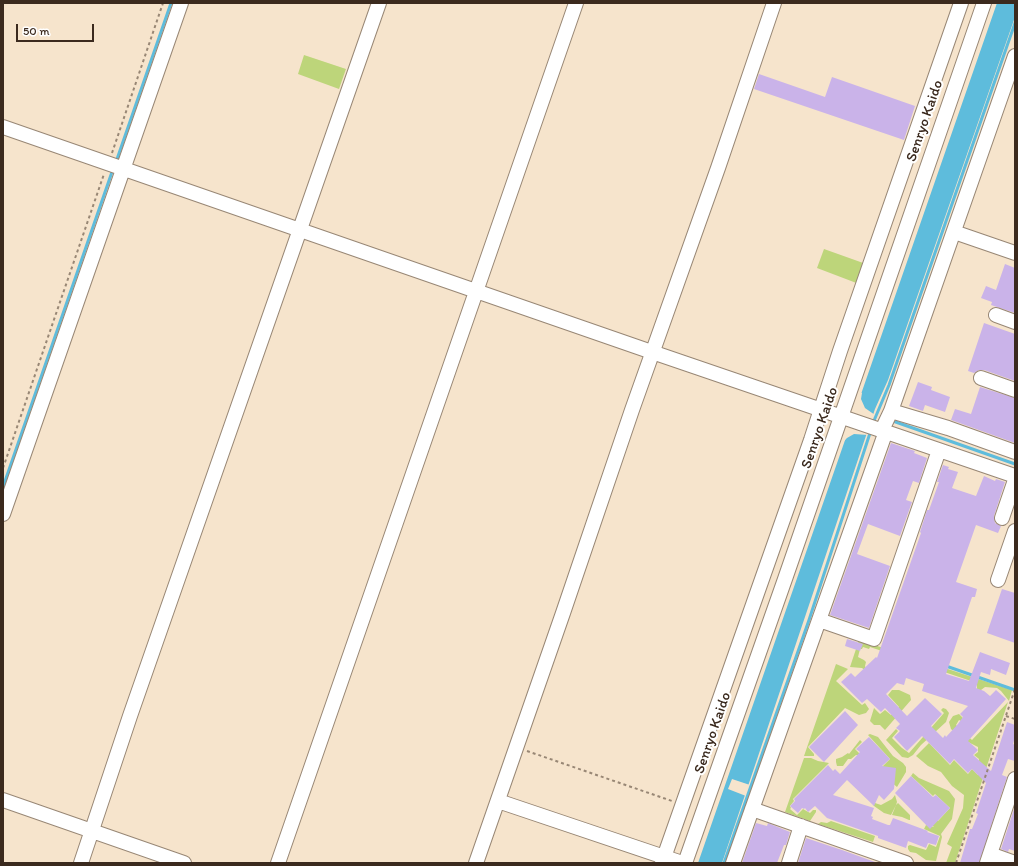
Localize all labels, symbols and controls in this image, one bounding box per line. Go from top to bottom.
scale bar [18,16,96,42]
text: 50 m [23,24,49,38]
street label: Senryo Kaido [903,78,947,164]
street label: Senryo Kaido [798,385,842,471]
street label: Senryo Kaido [691,690,735,776]

